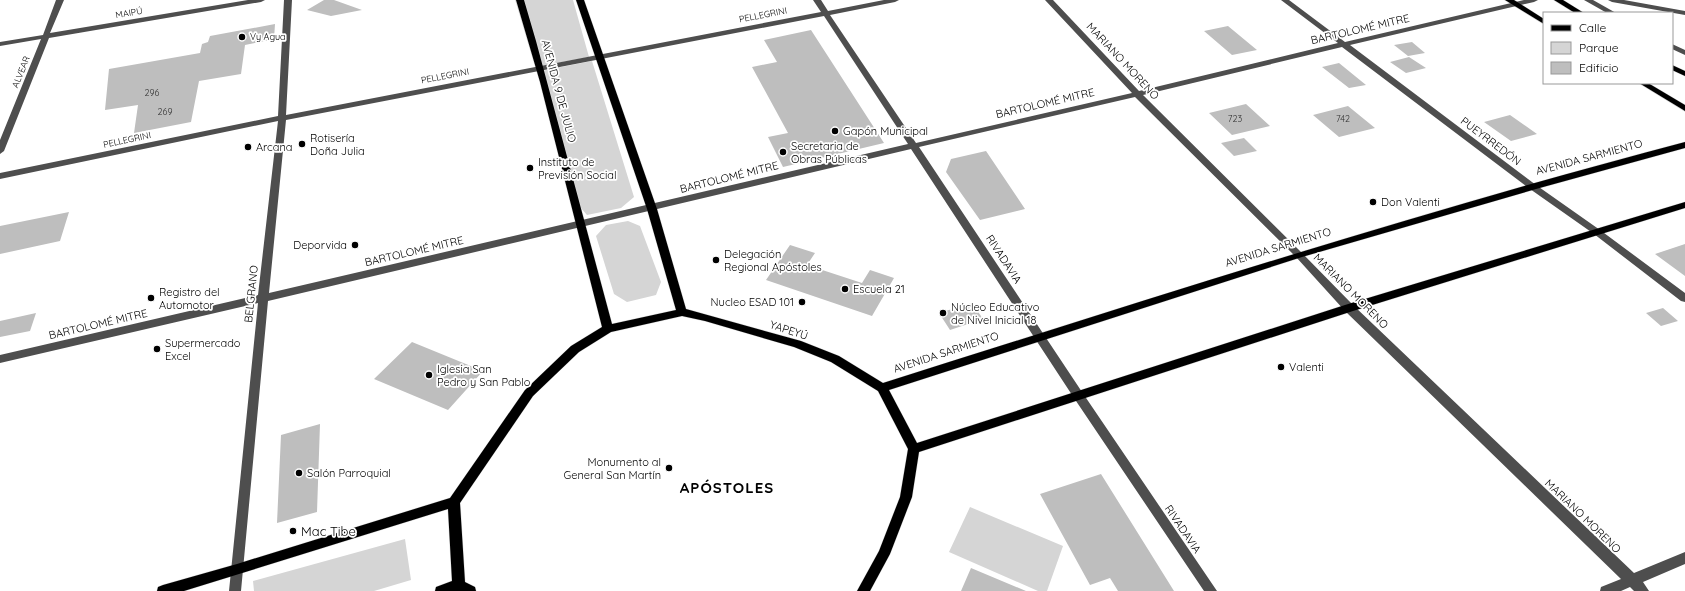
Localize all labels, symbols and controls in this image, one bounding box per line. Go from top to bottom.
street label: PELLEGRINI [738,4,788,25]
street label: MAIPÚ [115,5,143,20]
street label: BARTOLOMÉ MITRE [1309,11,1411,47]
legend [1543,12,1673,84]
street label: MARIANO MORENO [1084,19,1162,103]
text: Calle [1579,20,1607,35]
place label: Vy Agua [250,31,286,42]
marker: Vy Agua [237,32,247,42]
street label: AVENIDA 9 DE JULIO [539,38,579,144]
text: Parque [1579,40,1619,55]
street label: ALVEAR [9,54,32,89]
text: Edificio [1579,60,1619,75]
street label: PELLEGRINI [420,65,470,86]
street label: BARTOLOMÉ MITRE [994,85,1096,121]
house number: 296 [145,87,160,98]
house number: 269 [158,106,172,117]
house number: 723 [1228,113,1242,124]
house number: 742 [1336,113,1350,124]
street label: PUEYRREDÓN [1458,114,1524,168]
place label: Gapón Municipal [843,124,928,138]
marker: Gapón Municipal [830,126,840,136]
street label: PELLEGRINI [102,129,152,150]
place label: Rotisería Doña Julia [310,131,365,158]
street label: AVENIDA SARMIENTO [1534,136,1644,178]
marker: Rotisería Doña Julia [297,139,307,149]
place label: Secretaria de Obras Públicas [791,139,867,166]
place label: Arcana [256,140,293,154]
marker: Arcana [243,142,253,152]
marker: Secretaria de Obras Públicas [778,147,788,157]
place label: Instituto de Previsión Social [538,155,616,182]
street label: BARTOLOMÉ MITRE [678,158,780,196]
marker: Instituto de Previsión Social [525,163,535,173]
place label: Don Valenti [1381,195,1440,209]
marker: Don Valenti [1368,197,1378,207]
street label: AVENIDA SARMIENTO [1223,224,1333,270]
street label: RIVADAVIA [983,232,1025,286]
street label: BARTOLOMÉ MITRE [363,233,465,269]
place label: Deporvida [293,238,347,252]
marker: Deporvida [350,240,360,250]
place label: Delegación Regional Apóstoles [724,247,822,274]
street label: MARIANO MORENO [1311,251,1391,331]
marker: Delegación Regional Apóstoles [711,255,721,265]
street label: BELGRANO [241,265,261,323]
place label: Escuela 21 [853,282,905,296]
marker: Escuela 21 [840,284,850,294]
place label: Registro del Automotor [159,285,220,312]
marker: Registro del Automotor [146,293,156,303]
place label: Nucleo ESAD 101 [711,295,794,309]
marker: Nucleo ESAD 101 [797,297,807,307]
place label: Núcleo Educativo de Nivel Inicial 18 [951,300,1040,327]
street label: BARTOLOMÉ MITRE [47,306,149,342]
marker: Núcleo Educativo de Nivel Inicial 18 [938,308,948,318]
street label: YAPEYÚ [768,317,810,343]
street label: AVENIDA SARMIENTO [892,328,1000,376]
place label: Supermercado Excel [165,336,241,363]
marker: Supermercado Excel [152,344,162,354]
place label: Valenti [1289,360,1324,374]
place label: Iglesia San Pedro y San Pablo [437,362,531,389]
marker: Valenti [1276,362,1286,372]
marker: Iglesia San Pedro y San Pablo [424,370,434,380]
place label: Monumento al General San Martín [564,455,661,482]
marker: Monumento al General San Martín [664,463,674,473]
place label: Salón Parroquial [307,466,391,480]
marker: Salón Parroquial [294,468,304,478]
street label: MARIANO MORENO [1542,476,1624,556]
district label: APÓSTOLES [680,478,774,497]
street label: RIVADAVIA [1162,502,1204,556]
place label: Mac Tibe [301,523,356,539]
marker: Mac Tibe [288,526,298,536]

